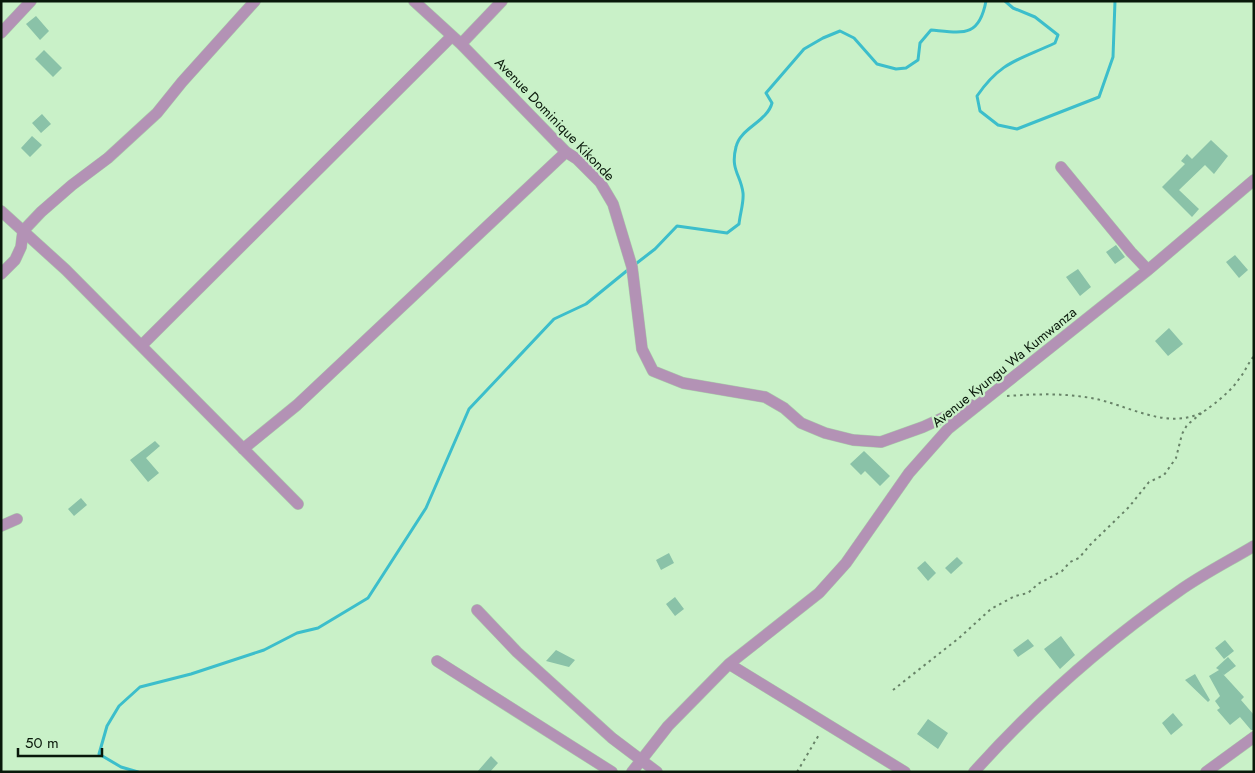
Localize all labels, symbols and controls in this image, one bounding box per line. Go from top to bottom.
street label: Avenue Dominique Kikonde [491,53,619,185]
street label: Avenue Kyungu Wa Kumwanza [927,302,1081,432]
scale bar [18,726,101,758]
text: 50 m [25,732,59,754]

